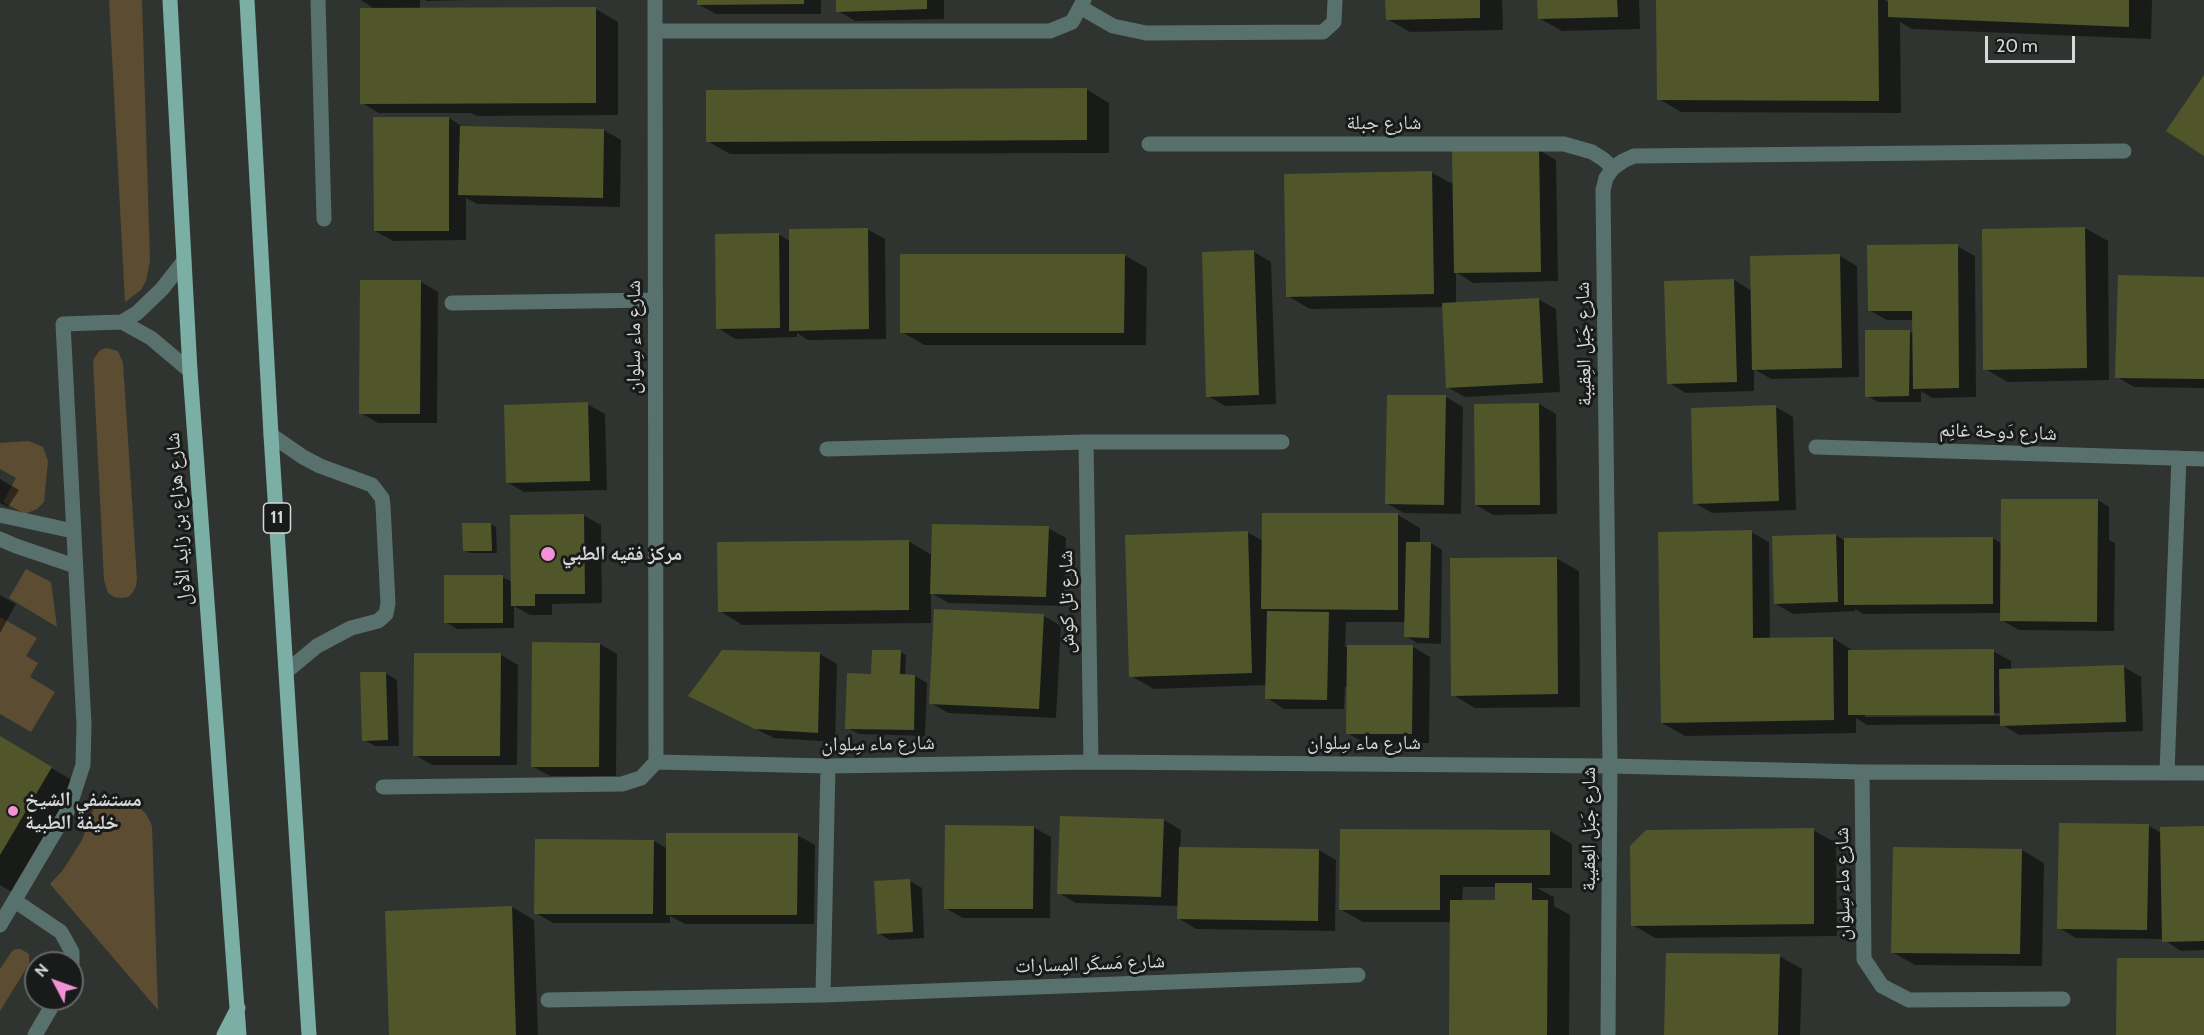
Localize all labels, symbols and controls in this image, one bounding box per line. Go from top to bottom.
scale bar [1988,24,2078,62]
text: 20 m [1996,35,2038,57]
street label: شارع جبلة [1346,111,1422,135]
street label: شارع ماء سِلوان [622,280,646,394]
street label: شارع جَبَل العِقيبة [1571,282,1597,406]
street label: شارع دَوحة غانِم [1939,418,2057,446]
street label: شارع هزاع بن زايد الأول [161,432,197,606]
road number: 11 [264,503,290,533]
place label: مركز فقيه الطبي [562,542,682,566]
marker: مركز فقيه الطبي [539,545,557,563]
street label: شارع تل كوش [1054,550,1080,654]
street label: شارع ماء سِلوان [821,731,935,757]
street label: شارع ماء سِلوان [1307,731,1421,755]
street label: شارع جَبَل العِقيبة [1577,767,1601,891]
place label: مستشفي الشيخ خليفة الطبية [25,788,142,835]
marker: مستشفي الشيخ خليفة الطبية [6,804,20,818]
street label: شارع ماء سِلوان [1830,827,1856,941]
street label: شارع مَسكَر المِسارات [1015,949,1165,979]
north arrow [24,951,84,1011]
text: N [31,960,52,981]

